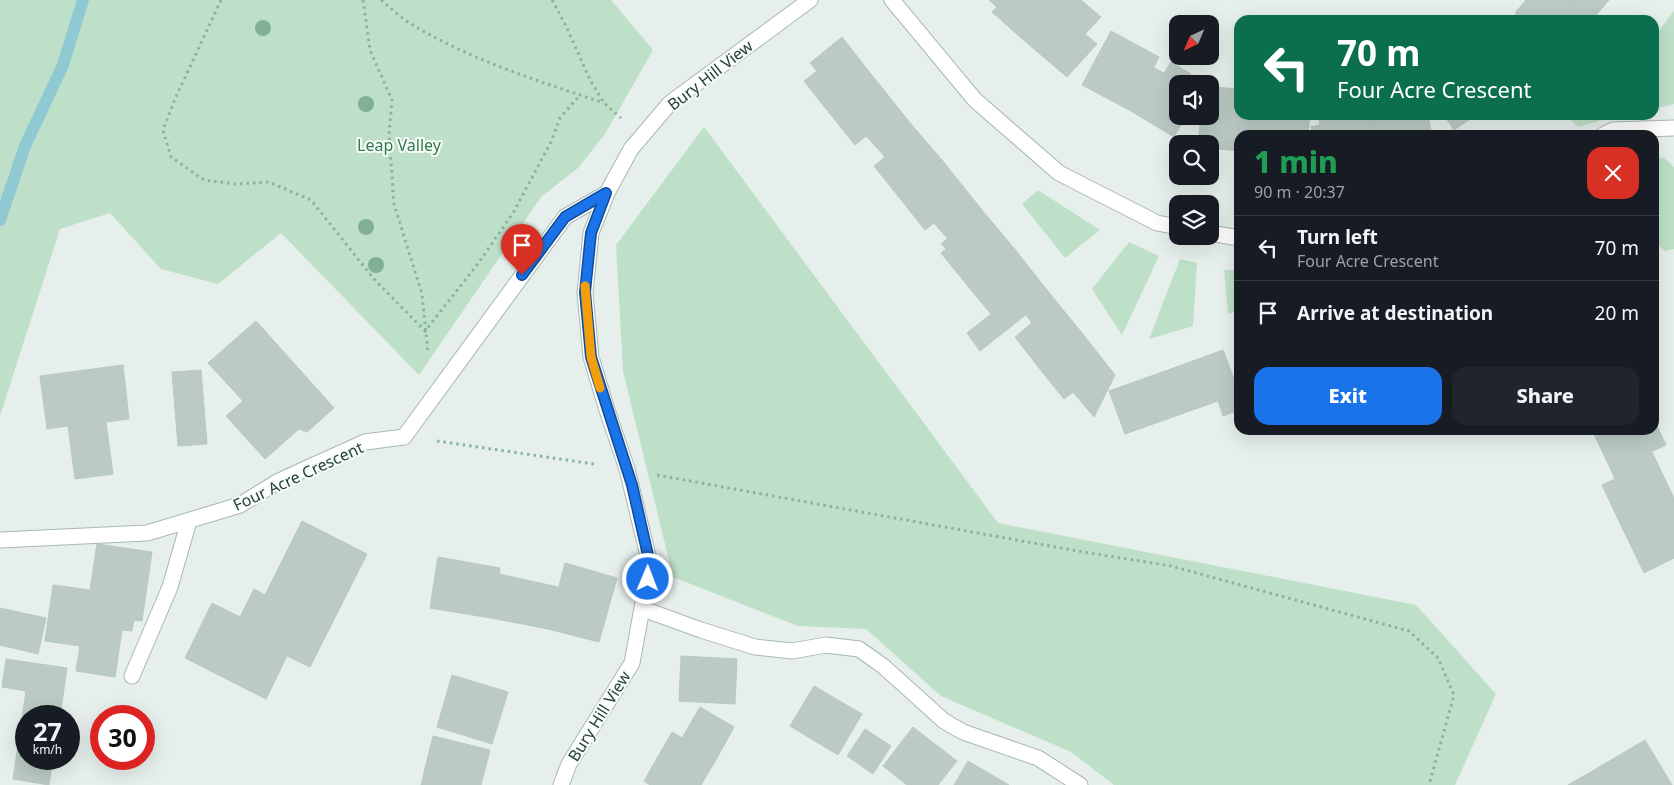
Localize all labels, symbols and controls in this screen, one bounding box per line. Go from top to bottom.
north arrow [1169,15,1219,65]
map controls [1169,15,1219,245]
text: 70 m [1337,29,1420,76]
street label: Bury Hill View [663,34,758,115]
icon: left [1254,35,1319,100]
text: Four Acre Crescent [1337,74,1532,104]
button: sound [1169,75,1219,125]
park label: Leap Valley [357,134,442,156]
button: search [1169,135,1219,185]
text: 1 min [1254,141,1338,182]
button: close [1587,147,1639,199]
text: 90 m · 20:37 [1254,181,1345,203]
button: layers [1169,195,1219,245]
pin [501,224,543,275]
text: Turn left [1297,224,1378,250]
icon: arrive [508,231,536,259]
icon: left [1254,234,1282,262]
text: 70 m [1595,235,1639,261]
text: Four Acre Crescent [1297,250,1438,272]
icon: arrive [1254,299,1282,327]
text: Arrive at destination [1297,300,1493,326]
text: 20 m [1595,300,1639,326]
button: Exit [1254,367,1442,425]
button: Share [1452,367,1639,425]
street label: Four Acre Crescent [229,436,367,516]
position arrow [621,552,673,604]
street label: Bury Hill View [562,666,636,765]
speed limit sign: 30 [90,705,155,770]
text: 27 [33,714,62,748]
text: km/h [33,741,62,758]

